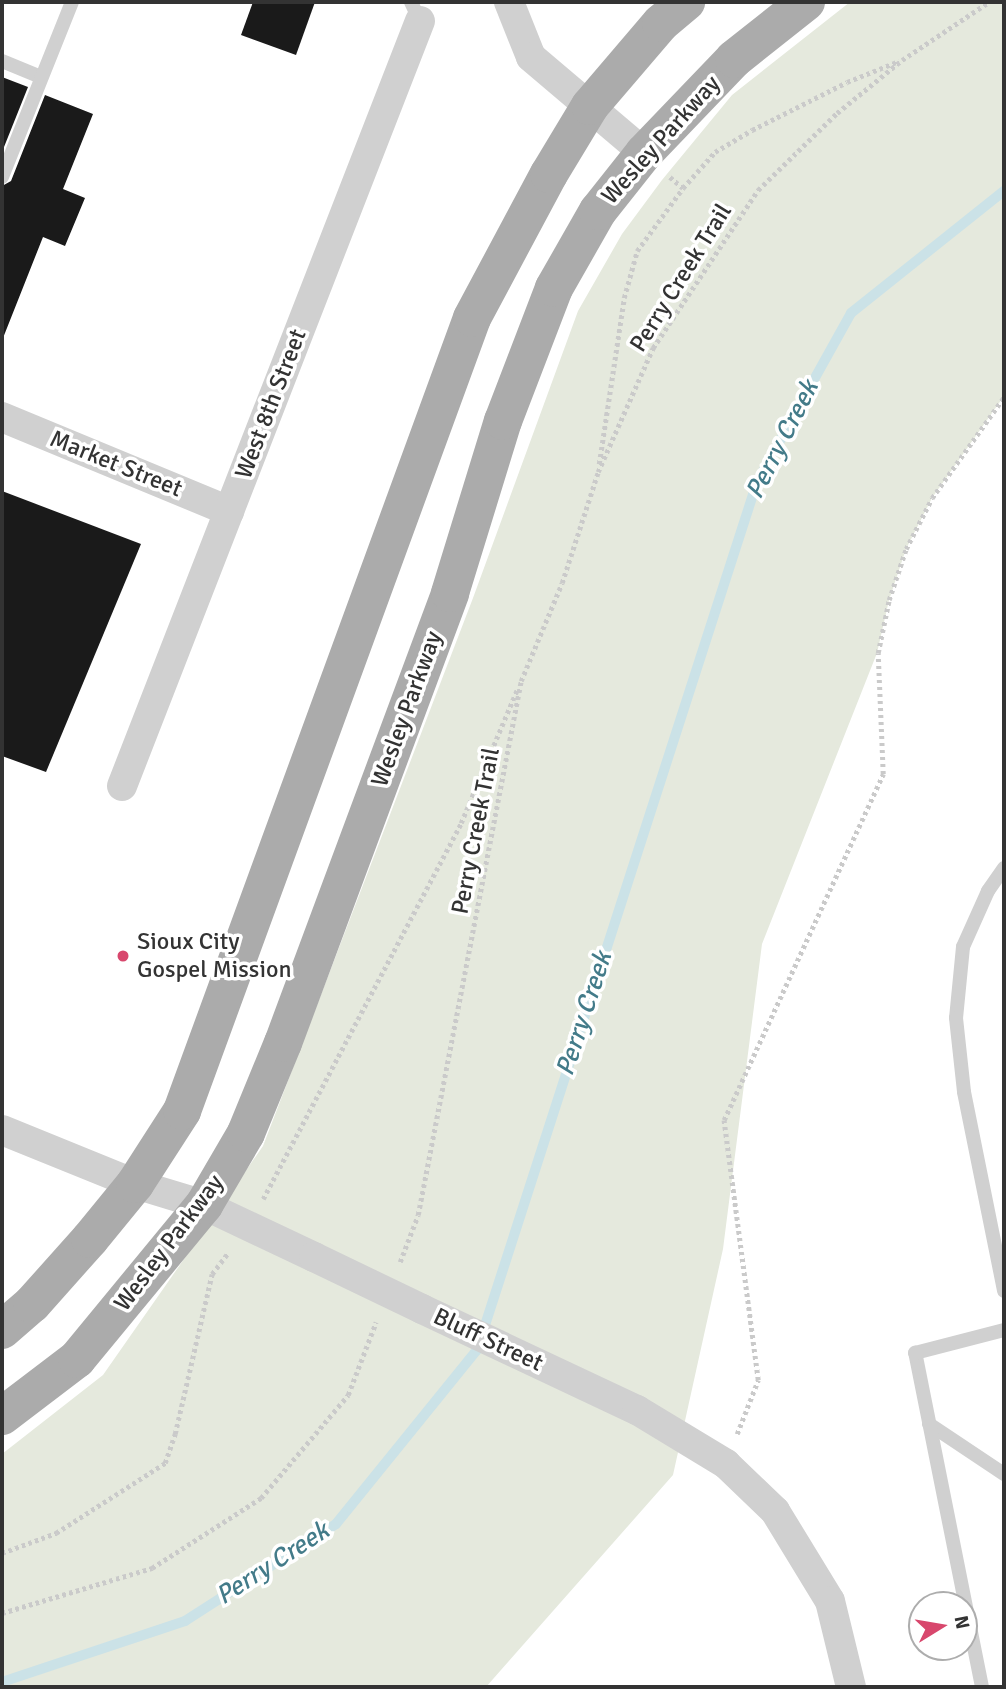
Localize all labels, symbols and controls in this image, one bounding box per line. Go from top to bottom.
street label: Wesley Parkway [596,70,726,210]
street label: Perry Creek Trail [624,199,738,357]
street label: West 8th Street [229,325,313,483]
water label: Perry Creek [740,376,826,504]
street label: Market Street [46,424,186,504]
street label: Wesley Parkway [366,627,448,791]
street label: Perry Creek Trail [446,745,506,917]
place label: Sioux City Gospel Mission [137,928,291,984]
marker: Sioux City Gospel Mission [115,948,131,964]
water label: Perry Creek [550,948,620,1080]
street label: Wesley Parkway [108,1169,230,1317]
street label: Bluff Street [429,1302,547,1378]
water label: Perry Creek [211,1516,335,1612]
north arrow [908,1591,978,1661]
text: N [949,1614,975,1631]

